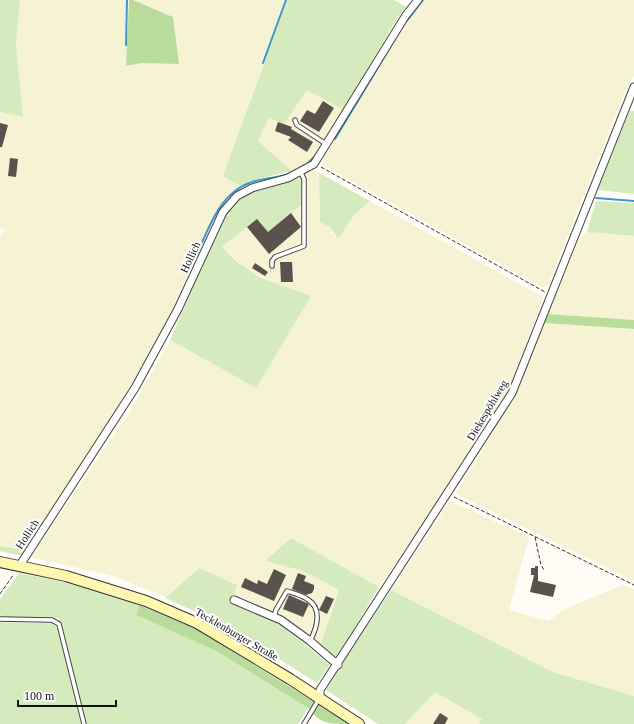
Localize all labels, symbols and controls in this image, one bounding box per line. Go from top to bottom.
street label: Hollich [178,239,203,274]
street label: Diekespöhlweg [464,377,510,442]
street label: Hollich [13,516,41,551]
street label: Tecklenburger Straße [193,605,281,663]
scale bar [18,682,116,708]
text: 100 m [24,689,55,703]

